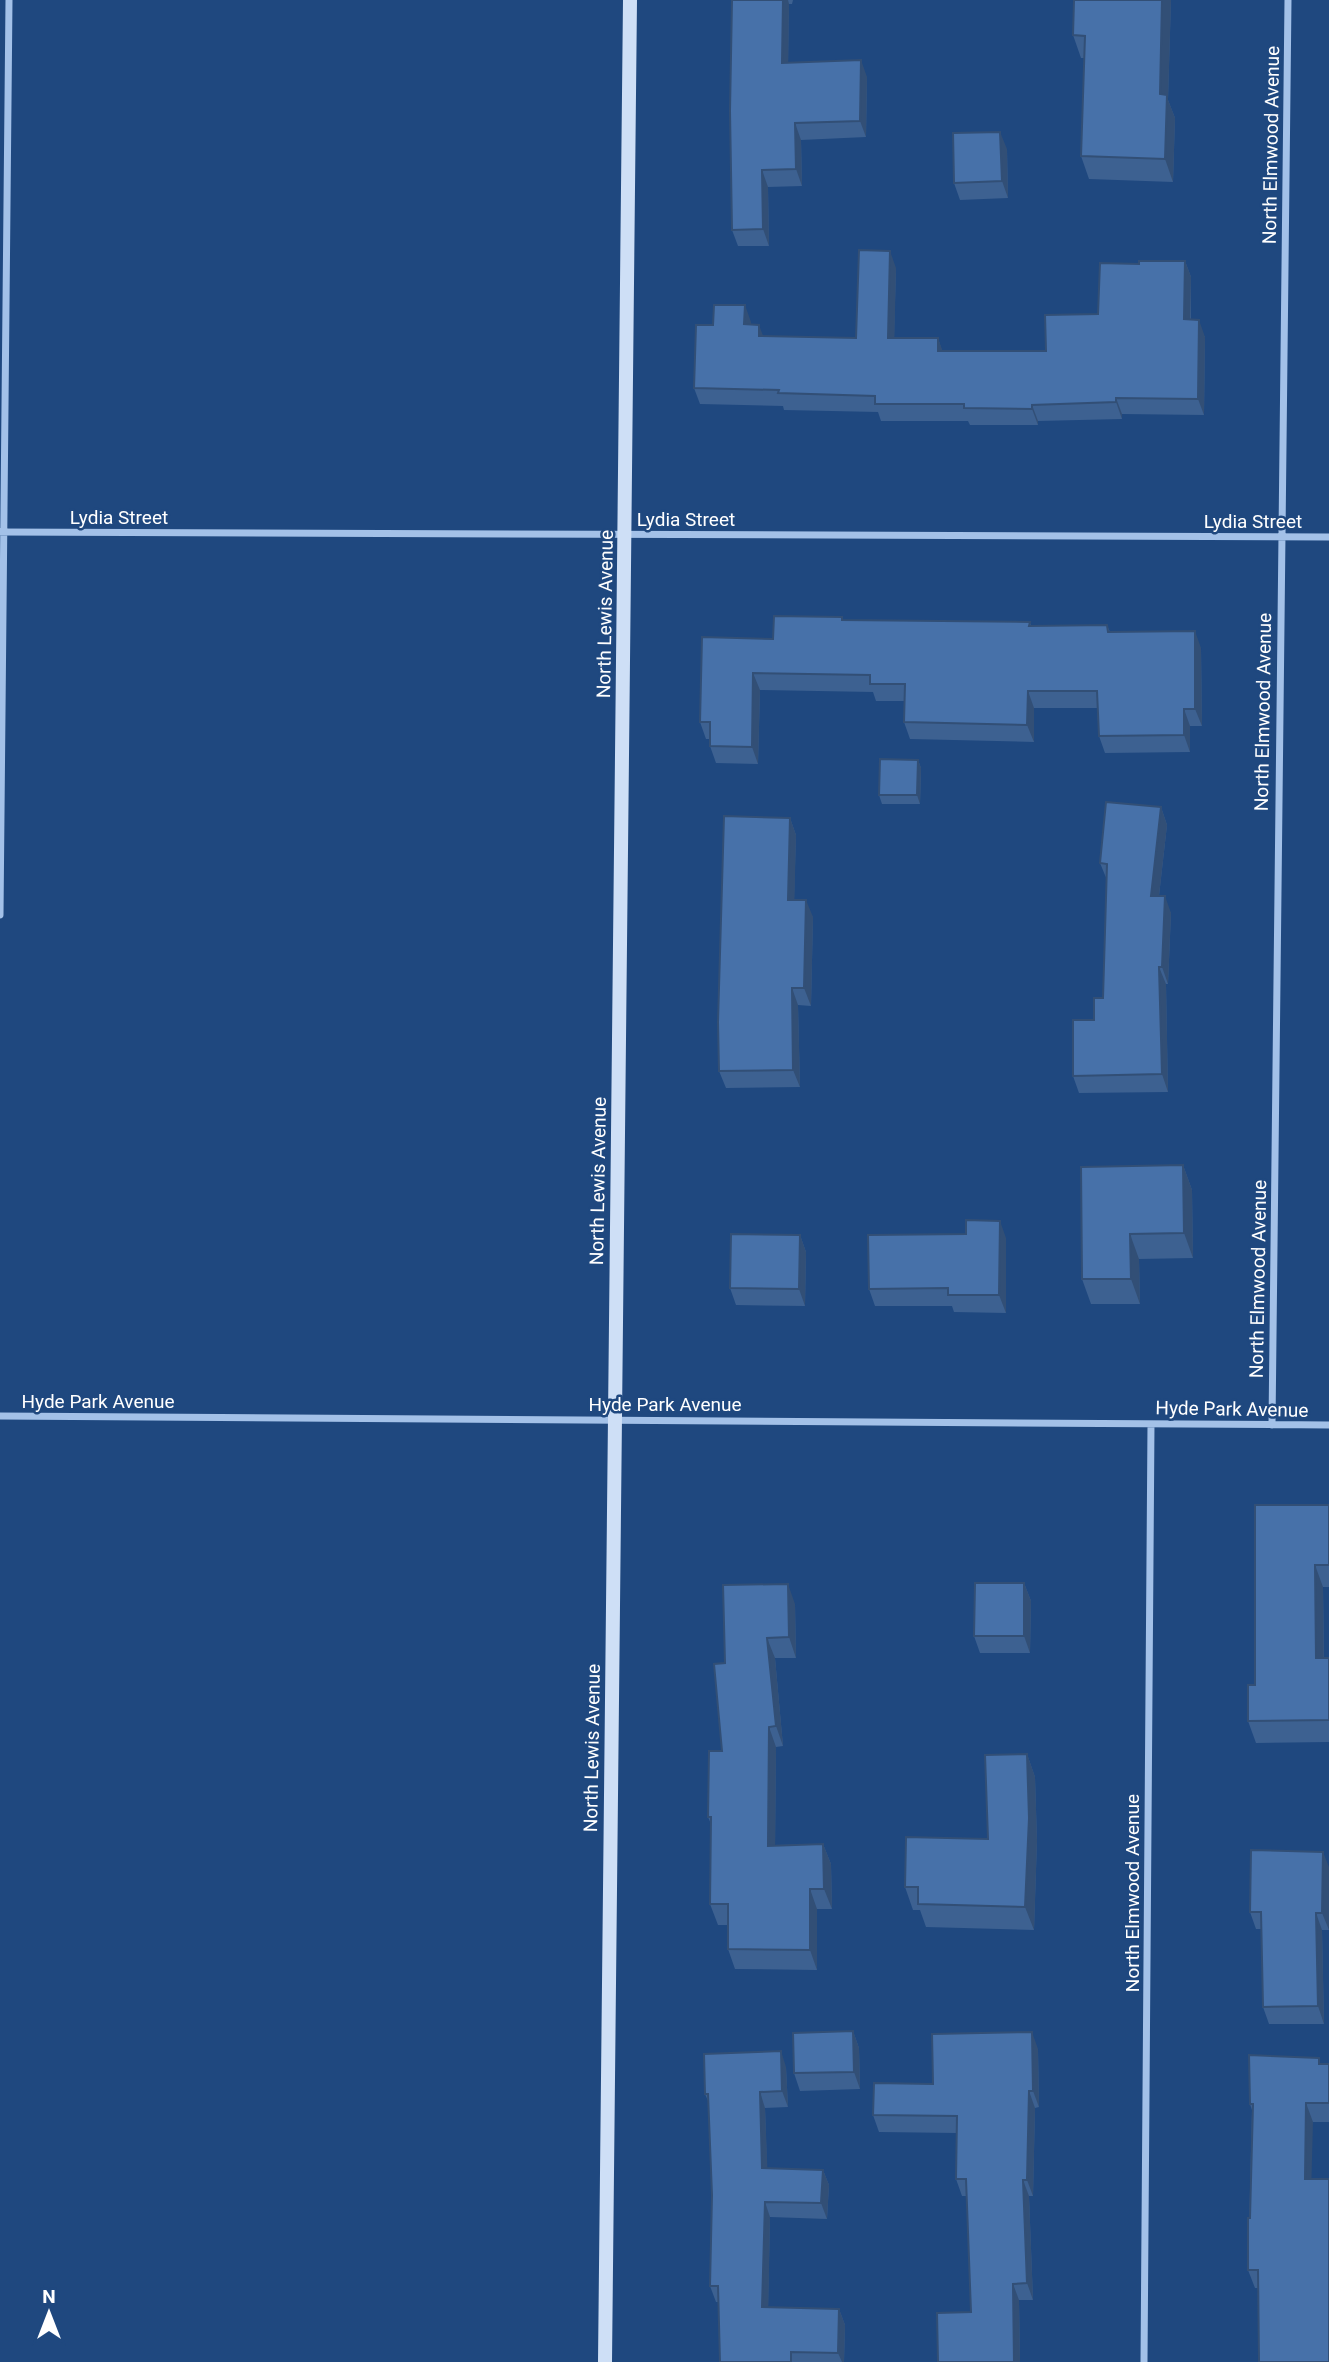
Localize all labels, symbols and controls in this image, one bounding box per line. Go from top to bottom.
street label: North Elmwood Avenue [1258,46,1284,244]
street label: Lydia Street [70,506,168,529]
street label: Lydia Street [637,508,735,531]
street label: Lydia Street [1204,510,1302,533]
street label: North Lewis Avenue [592,530,618,698]
street label: North Elmwood Avenue [1250,613,1276,811]
street label: North Lewis Avenue [585,1097,611,1265]
street label: North Elmwood Avenue [1245,1180,1271,1378]
street label: Hyde Park Avenue [21,1390,175,1413]
street label: Hyde Park Avenue [588,1393,742,1416]
street label: Hyde Park Avenue [1155,1396,1309,1422]
street label: North Lewis Avenue [579,1664,605,1832]
street label: North Elmwood Avenue [1121,1794,1144,1992]
north arrow [14,2278,84,2348]
text: N [42,2285,56,2308]

